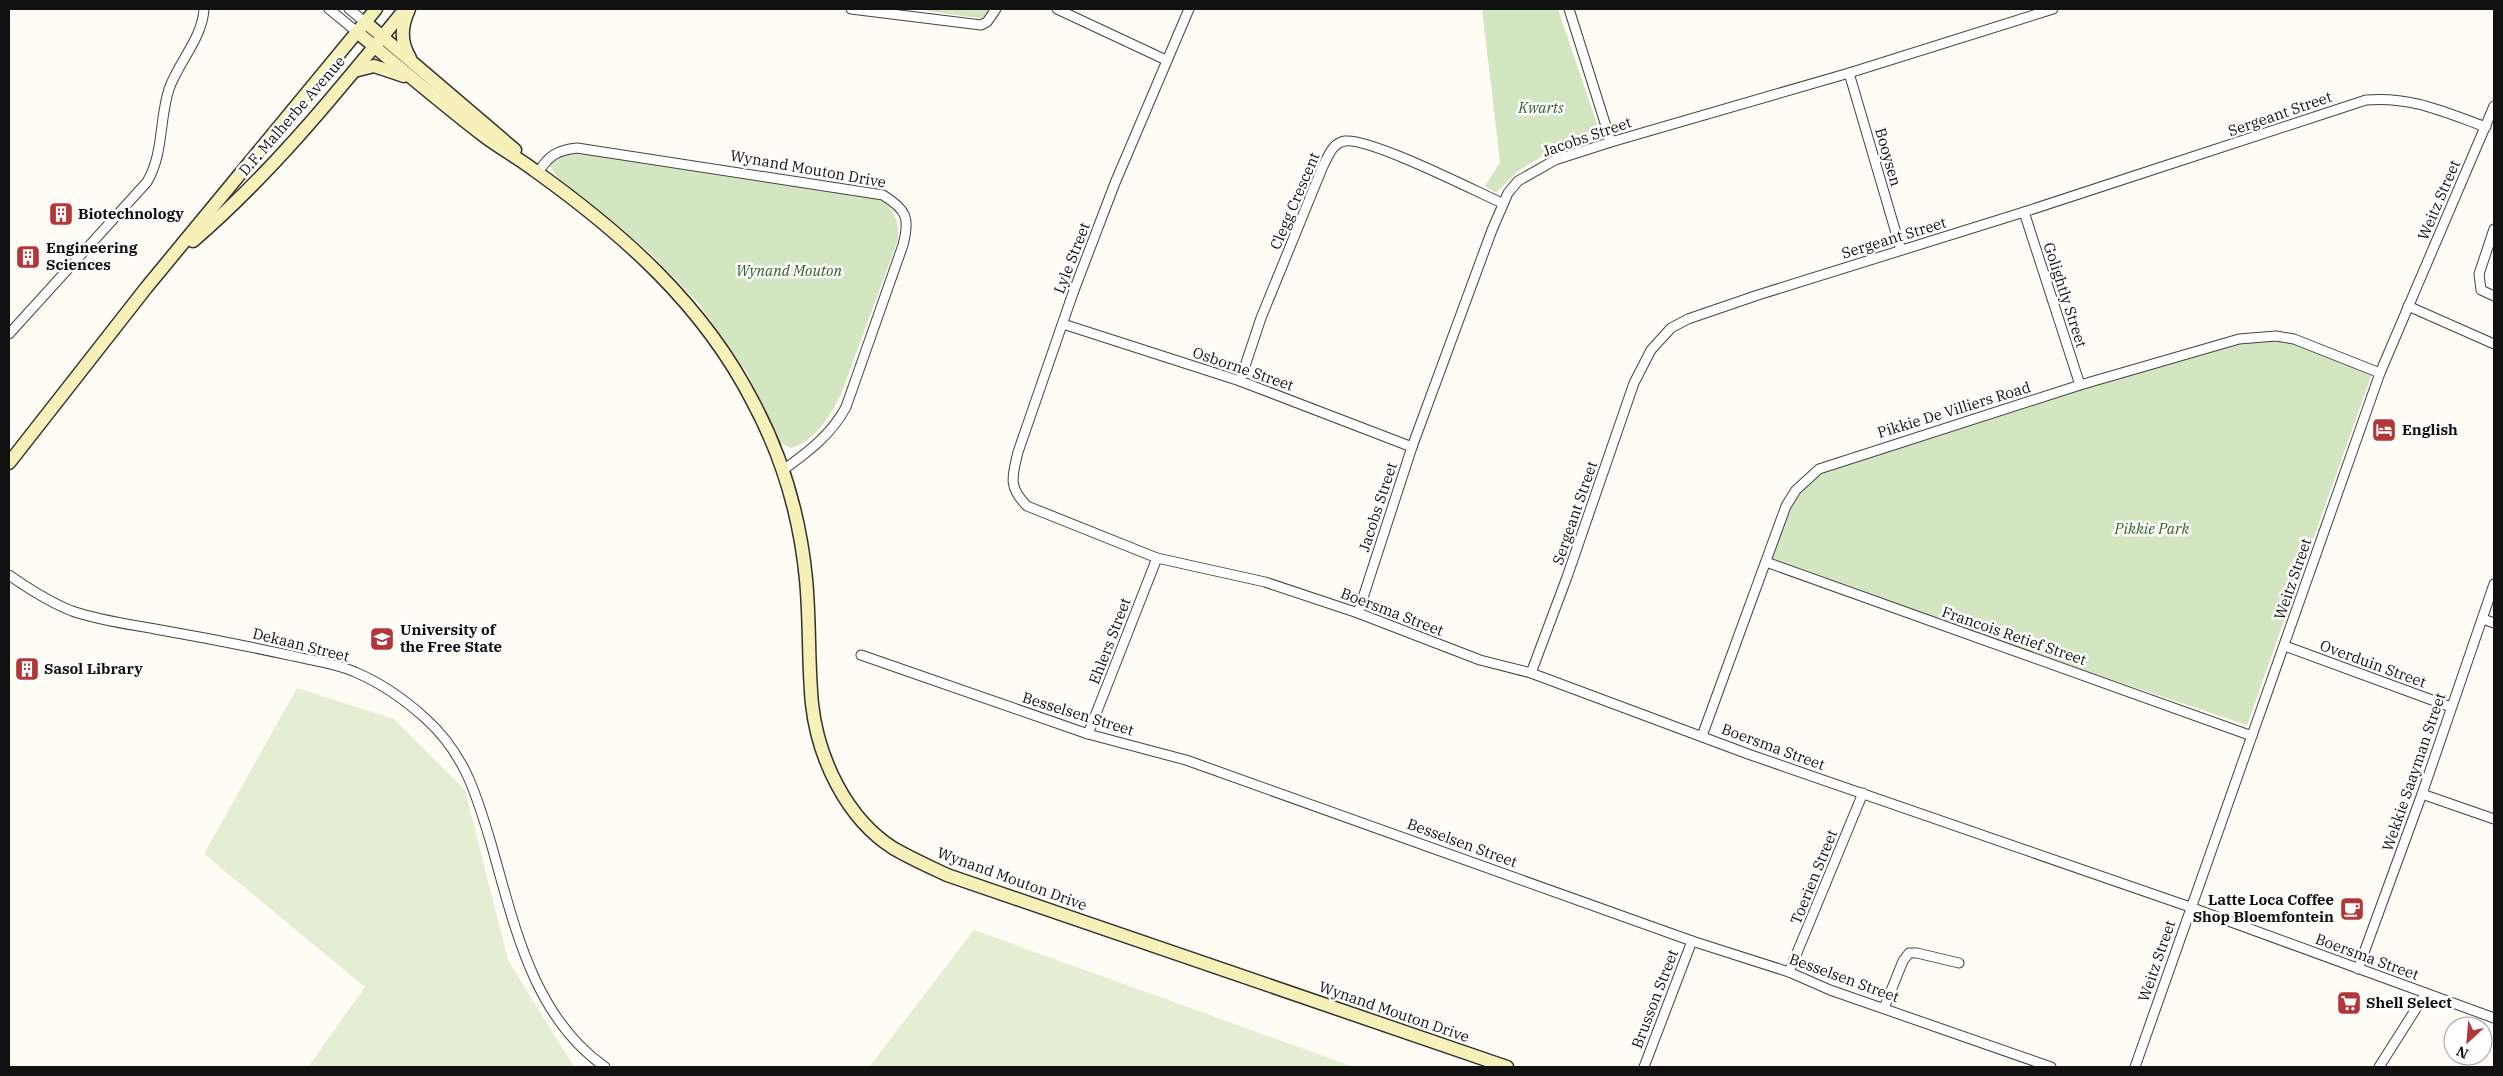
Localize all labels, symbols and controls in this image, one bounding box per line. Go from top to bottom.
street label: D.F. Malherbe Avenue [234,52,349,179]
street label: Sergeant Street [2225,87,2334,140]
park label: Kwarts [1517,98,1564,117]
street label: Jacobs Street [1540,112,1634,161]
street label: Booysen [1871,125,1906,189]
street label: Wynand Mouton Drive [729,145,887,192]
street label: Clegg Crescent [1265,149,1324,252]
street label: Weitz Street [2413,157,2464,243]
building icon: Biotechnology [48,201,74,227]
place label: Biotechnology [78,204,184,223]
street label: Sergeant Street [1839,213,1948,262]
street label: Lyle Street [1049,220,1094,296]
place label: Engineering Sciences [46,238,138,274]
street label: Golightly Street [2040,240,2091,350]
building icon: Engineering Sciences [15,244,41,270]
park label: Wynand Mouton [736,261,842,280]
street label: Osborne Street [1190,342,1296,395]
street label: Pikkie De Villiers Road [1875,377,2033,442]
hotel icon: English [2371,417,2397,443]
place label: English [2402,420,2458,439]
street label: Sergeant Street [1548,458,1601,567]
street label: Jacobs Street [1354,460,1401,554]
park label: Pikkie Park [2114,519,2189,538]
street label: Weitz Street [2270,535,2315,622]
street label: Boersma Street [1338,583,1446,640]
street label: Ehlers Street [1084,595,1135,687]
street label: Francois Retief Street [1939,602,2089,669]
place label: University of the Free State [400,620,502,656]
street label: Dekaan Street [251,623,351,666]
school or university icon: University of the Free State [369,626,395,652]
street label: Overduin Street [2317,635,2429,692]
building icon: Sasol Library [14,656,40,682]
place label: Sasol Library [44,659,143,678]
street label: Besselsen Street [1020,688,1136,740]
street label: Wekkie Saayman Street [2377,690,2450,854]
street label: Boersma Street [1719,719,1828,774]
street label: Besselsen Street [1405,814,1520,871]
street label: Toerien Street [1786,827,1841,927]
street label: Wynand Mouton Drive [935,843,1090,914]
place label: Latte Loca Coffee Shop Bloemfontein [2193,890,2334,926]
cafe icon: Latte Loca Coffee Shop Bloemfontein [2339,896,2365,922]
street label: Weitz Street [2134,917,2179,1004]
street label: Boersma Street [2313,929,2422,984]
street label: Brusson Street [1627,947,1682,1051]
street label: Besselsen Street [1787,949,1902,1006]
street label: Wynand Mouton Drive [1316,977,1472,1046]
supermarket icon: Shell Select [2336,990,2362,1016]
place label: Shell Select [2366,993,2452,1012]
north arrow [2443,1016,2493,1066]
text: N [2453,1042,2471,1063]

